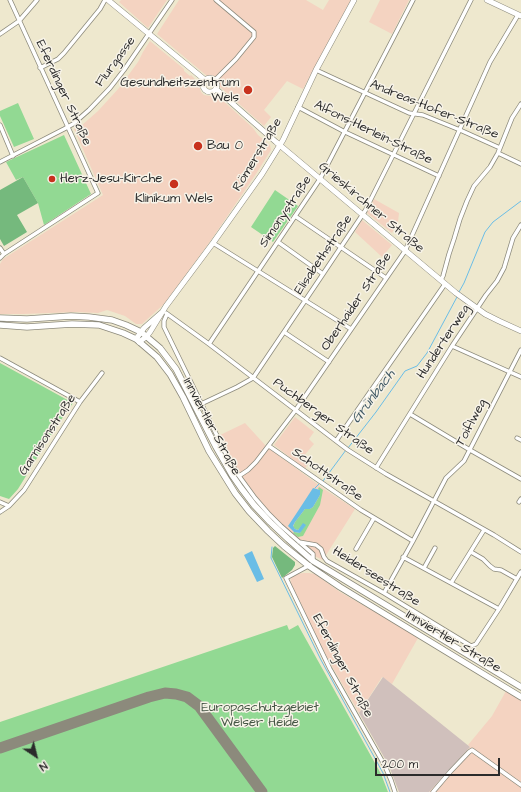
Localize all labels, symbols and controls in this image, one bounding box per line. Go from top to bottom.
street label: Flurgasse [93,34,139,90]
street label: Eferdinger Straße [32,38,94,148]
place label: Gesundheitszentrum Wels [120,75,239,106]
street label: Andreas-Hofer-Straße [367,77,501,143]
marker: Gesundheitszentrum Wels [242,84,254,96]
street label: Alfons-Herlein-Straße [311,98,435,168]
street label: Römerstraße [230,116,286,194]
place label: Bau 0 [207,138,243,154]
marker: Bau 0 [192,140,204,152]
street label: Grieskirchner Straße [315,159,427,257]
place label: Herz-Jesu-Kirche [60,171,162,187]
street label: Simonystraße [256,173,316,251]
marker: Herz-Jesu-Kirche [47,174,57,184]
marker: Klinikum Wels [168,178,180,190]
place label: Klinikum Wels [135,191,213,207]
street label: Elisabethstraße [292,212,356,298]
street label: Oberhaider Straße [318,250,396,354]
street label: Hunderterweg [414,302,474,382]
water label: Grünbach [349,367,399,427]
street label: Puchberger Straße [270,375,376,459]
street label: Innviertler Straße [179,376,243,478]
street label: Garnisonstraße [16,392,80,478]
street label: Toiflweg [453,397,491,449]
street label: Schottstraße [289,445,365,505]
street label: Heiderseestraße [329,544,423,610]
street label: Innviertler Straße [403,607,503,677]
street label: Eferdinger Straße [308,612,376,720]
park label: Europaschutzgebiet Welser Heide [201,700,319,731]
north arrow [16,736,56,776]
scale bar [377,750,502,776]
text: 200 m [382,756,418,773]
text: N [36,758,50,774]

